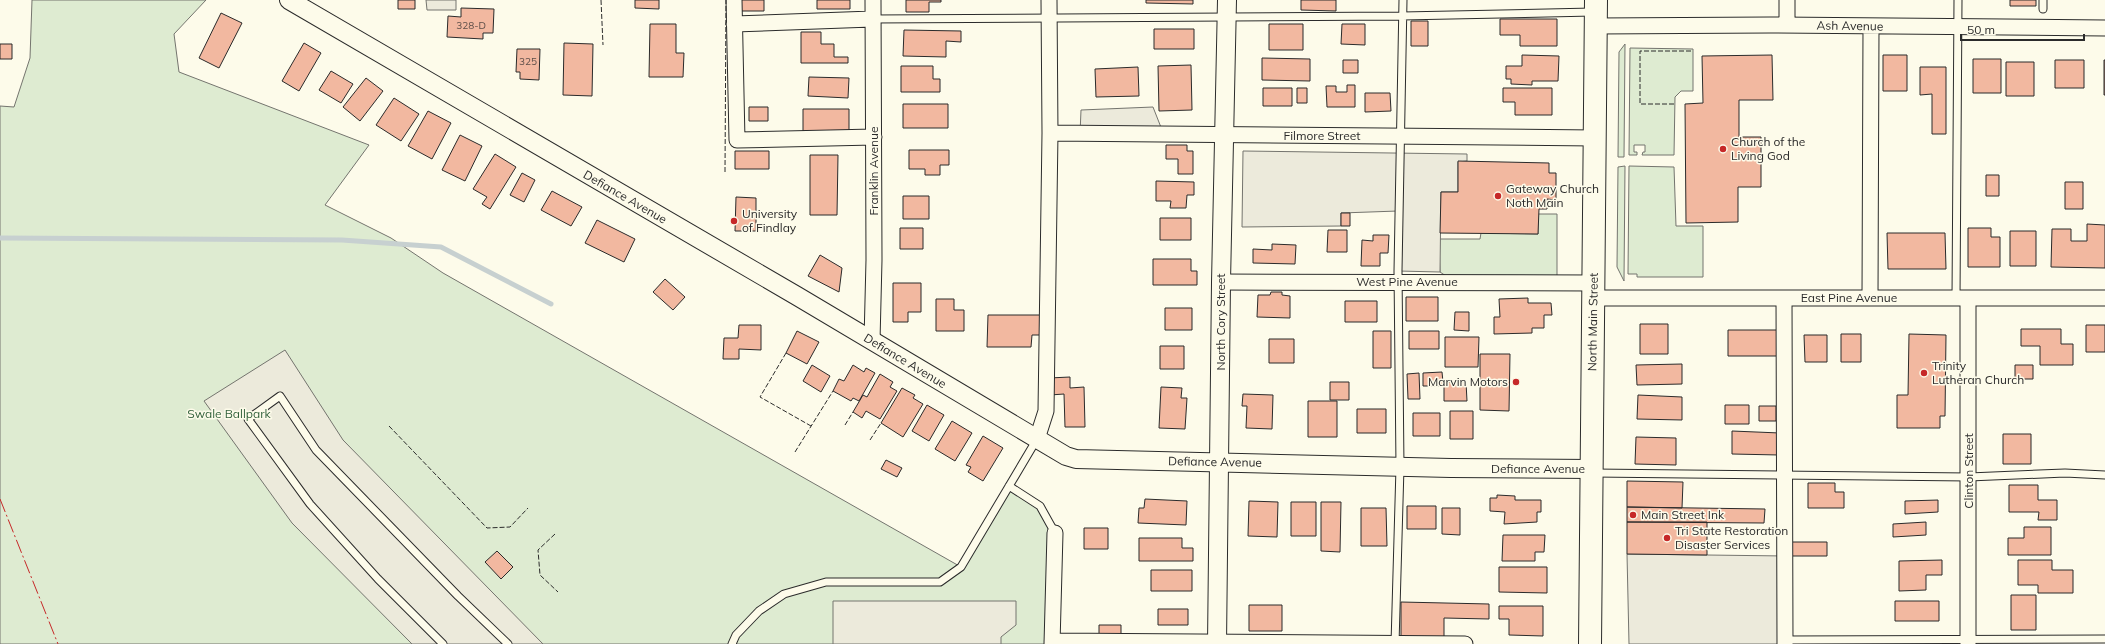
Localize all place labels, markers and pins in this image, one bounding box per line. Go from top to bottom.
place label: Church of the Living God [1731,134,1805,163]
marker: Church of the Living God [1718,144,1728,154]
place label: Gateway Church Noth Main [1506,181,1599,210]
marker: Gateway Church Noth Main [1493,191,1503,201]
place label: University of Findlay [742,206,798,235]
marker: University of Findlay [729,216,739,226]
place label: Trinity Lutheran Church [1932,358,2024,387]
marker: Trinity Lutheran Church [1919,368,1929,378]
place label: Marvin Motors [1428,374,1508,389]
marker: Marvin Motors [1511,377,1521,387]
place label: Main Street Ink [1641,507,1725,522]
marker: Main Street Ink [1628,510,1638,520]
place label: Tri State Restoration Disaster Services [1675,523,1788,552]
marker: Tri State Restoration Disaster Services [1662,533,1672,543]

